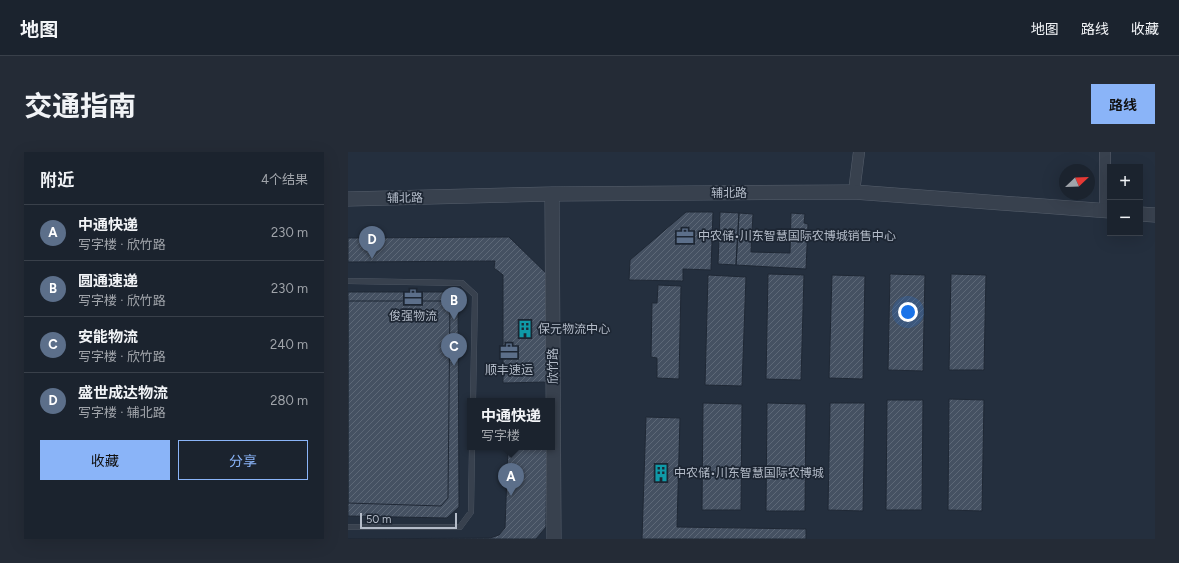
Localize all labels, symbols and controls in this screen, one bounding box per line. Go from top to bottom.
text: 地图 [20,18,58,41]
text: 地图 [1031,21,1059,38]
text: 路线 [1081,21,1109,38]
text: 收藏 [1131,21,1159,38]
button: 路线 [1091,84,1155,124]
text: 交通指南 [24,89,136,123]
north arrow [1059,164,1095,200]
map controls [1107,164,1143,236]
button: + [1107,164,1143,200]
text: 附近 [40,170,74,190]
text: 4个结果 [261,172,308,187]
street label: 辅北路 [711,186,747,200]
street label: 辅北路 [387,191,423,205]
button: − [1107,200,1143,236]
text: 中通快递 [78,216,138,234]
text: A [48,225,58,240]
text: 230 m [271,225,308,240]
pin: D [359,226,385,259]
office icon: 中农储•川东智慧国际农博城销售中心 [675,226,695,246]
place label: 中农储•川东智慧国际农博城销售中心 [698,229,896,243]
text: 写字楼 · 欣竹路 [78,237,166,252]
text: 圆通速递 [78,272,138,290]
text: B [49,281,57,296]
text: 230 m [271,281,308,296]
office icon: 俊强物流 [403,287,423,307]
pin: B [441,287,467,320]
text: 写字楼 · 欣竹路 [78,293,166,308]
your location [898,302,918,322]
place label: 俊强物流 [389,309,437,323]
building icon: 保元物流中心 [515,319,535,339]
place label: 保元物流中心 [538,322,610,336]
text: 安能物流 [78,328,138,346]
pin: C [441,333,467,366]
text: C [48,337,58,352]
text: 240 m [270,337,308,352]
office icon: 顺丰速运 [499,341,519,361]
street label: 欣竹路 [546,348,560,384]
text: 写字楼 · 欣竹路 [78,349,166,364]
place label: 顺丰速运 [485,363,533,377]
text: 盛世成达物流 [78,384,168,402]
text: D [48,393,58,408]
text: 280 m [270,393,308,408]
popup [467,398,555,450]
text: 写字楼 · 辅北路 [78,405,166,420]
text: 中通快递 [481,407,541,425]
text: 写字楼 [481,428,520,443]
button: 收藏 [40,440,170,480]
button: 分享 [178,440,308,480]
pin: A [498,463,524,496]
building icon: 中农储•川东智慧国际农博城 [651,463,671,483]
place label: 中农储•川东智慧国际农博城 [674,466,824,480]
scale bar [360,511,457,530]
text: 50 m [366,513,391,526]

